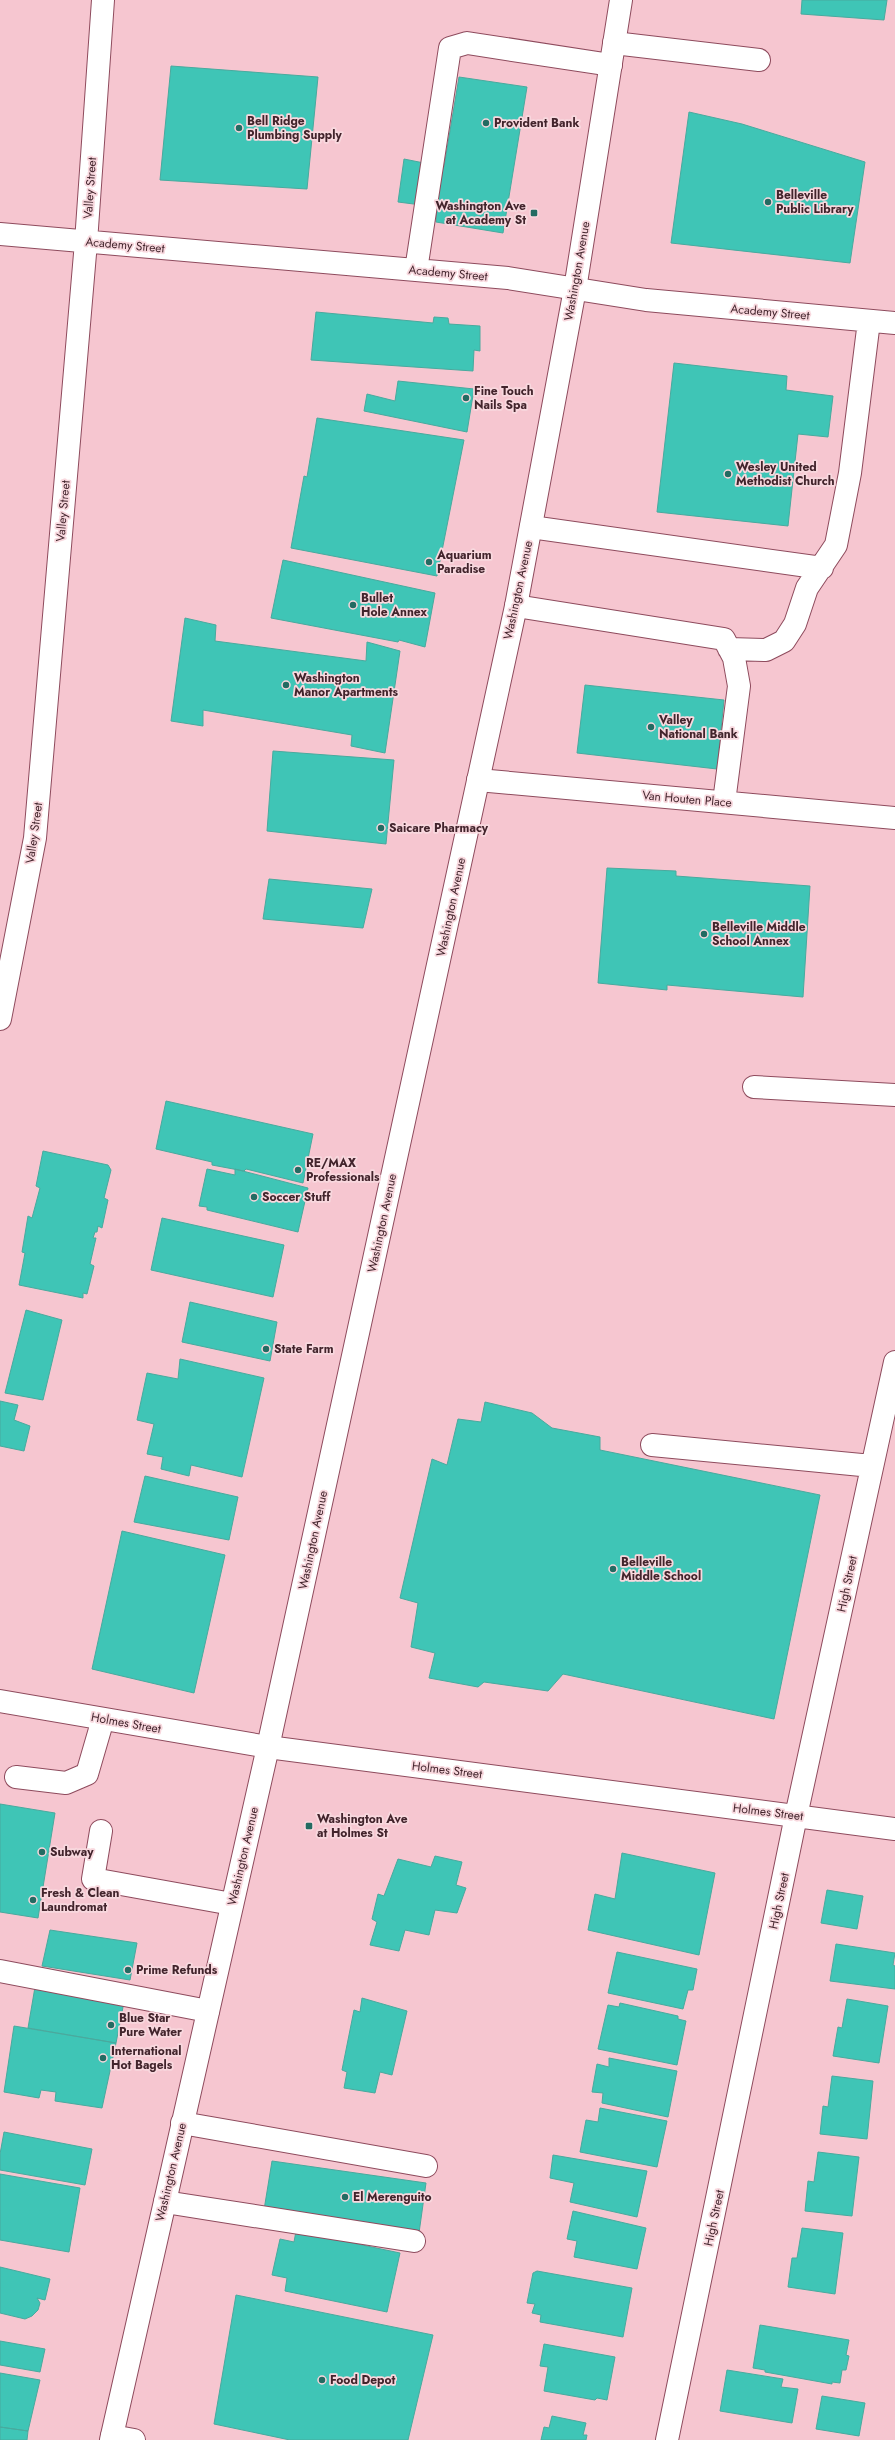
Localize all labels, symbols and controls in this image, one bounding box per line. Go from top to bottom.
place label: Bell Ridge Plumbing Supply [247,112,342,144]
place label: Provident Bank [494,114,579,132]
marker: Provident Bank [481,118,491,128]
marker: Bell Ridge Plumbing Supply [234,123,244,133]
street label: Valley Street [79,157,101,219]
place label: Belleville Public Library [776,186,854,218]
place label: Washington Ave at Academy St [435,197,526,229]
marker: Belleville Public Library [763,197,773,207]
marker: Washington Ave at Academy St [529,208,539,218]
street label: Washington Avenue [559,220,595,322]
street label: Academy Street [85,233,165,257]
street label: Academy Street [408,261,488,285]
street label: Academy Street [730,300,810,324]
place label: Fine Touch Nails Spa [474,382,534,414]
marker: Fine Touch Nails Spa [461,393,471,403]
place label: Wesley United Methodist Church [736,458,835,490]
marker: Wesley United Methodist Church [723,469,733,479]
street label: Valley Street [51,479,75,542]
street label: Washington Avenue [499,539,537,641]
place label: Aquarium Paradise [436,546,492,578]
marker: Aquarium Paradise [424,557,434,567]
place label: Bullet Hole Annex [361,589,428,621]
marker: Bullet Hole Annex [348,600,358,610]
place label: Washington Manor Apartments [294,669,399,701]
marker: Washington Manor Apartments [281,680,291,690]
place label: Valley National Bank [658,711,738,743]
marker: Valley National Bank [646,722,656,732]
street label: Van Houten Place [641,786,733,812]
street label: Valley Street [21,801,47,865]
place label: Saicare Pharmacy [389,819,489,837]
marker: Saicare Pharmacy [376,823,386,833]
street label: Washington Avenue [432,856,470,958]
place label: Belleville Middle School Annex [712,918,806,950]
marker: Belleville Middle School Annex [699,929,709,939]
place label: RE/MAX Professionals [306,1154,380,1186]
marker: RE/MAX Professionals [293,1165,303,1175]
street label: Washington Avenue [363,1172,401,1274]
place label: Soccer Stuff [262,1188,331,1206]
marker: Soccer Stuff [249,1192,259,1202]
place label: State Farm [274,1340,334,1358]
marker: State Farm [261,1344,271,1354]
street label: Washington Avenue [294,1489,332,1591]
place label: Belleville Middle School [621,1553,701,1585]
street label: High Street [832,1554,862,1614]
marker: Belleville Middle School [608,1564,618,1574]
street label: Holmes Street [90,1708,162,1738]
street label: Holmes Street [411,1757,483,1783]
street label: Holmes Street [732,1799,804,1825]
street label: Washington Avenue [223,1805,263,1907]
place label: Washington Ave at Holmes St [317,1810,408,1842]
marker: Washington Ave at Holmes St [304,1821,314,1831]
place label: Subway [50,1843,94,1861]
marker: Subway [37,1847,47,1857]
street label: High Street [764,1871,794,1931]
place label: Fresh & Clean Laundromat [41,1884,120,1916]
marker: Fresh & Clean Laundromat [28,1895,38,1905]
place label: Prime Refunds [136,1961,218,1979]
marker: Prime Refunds [123,1965,133,1975]
place label: Blue Star Pure Water [119,2009,182,2041]
marker: Blue Star Pure Water [106,2020,116,2030]
place label: International Hot Bagels [111,2042,182,2074]
marker: International Hot Bagels [98,2053,108,2063]
street label: Washington Avenue [151,2121,191,2223]
place label: El Merenguito [353,2188,432,2206]
street label: High Street [699,2188,729,2248]
marker: El Merenguito [340,2192,350,2202]
place label: Food Depot [330,2371,396,2389]
marker: Food Depot [317,2375,327,2385]

